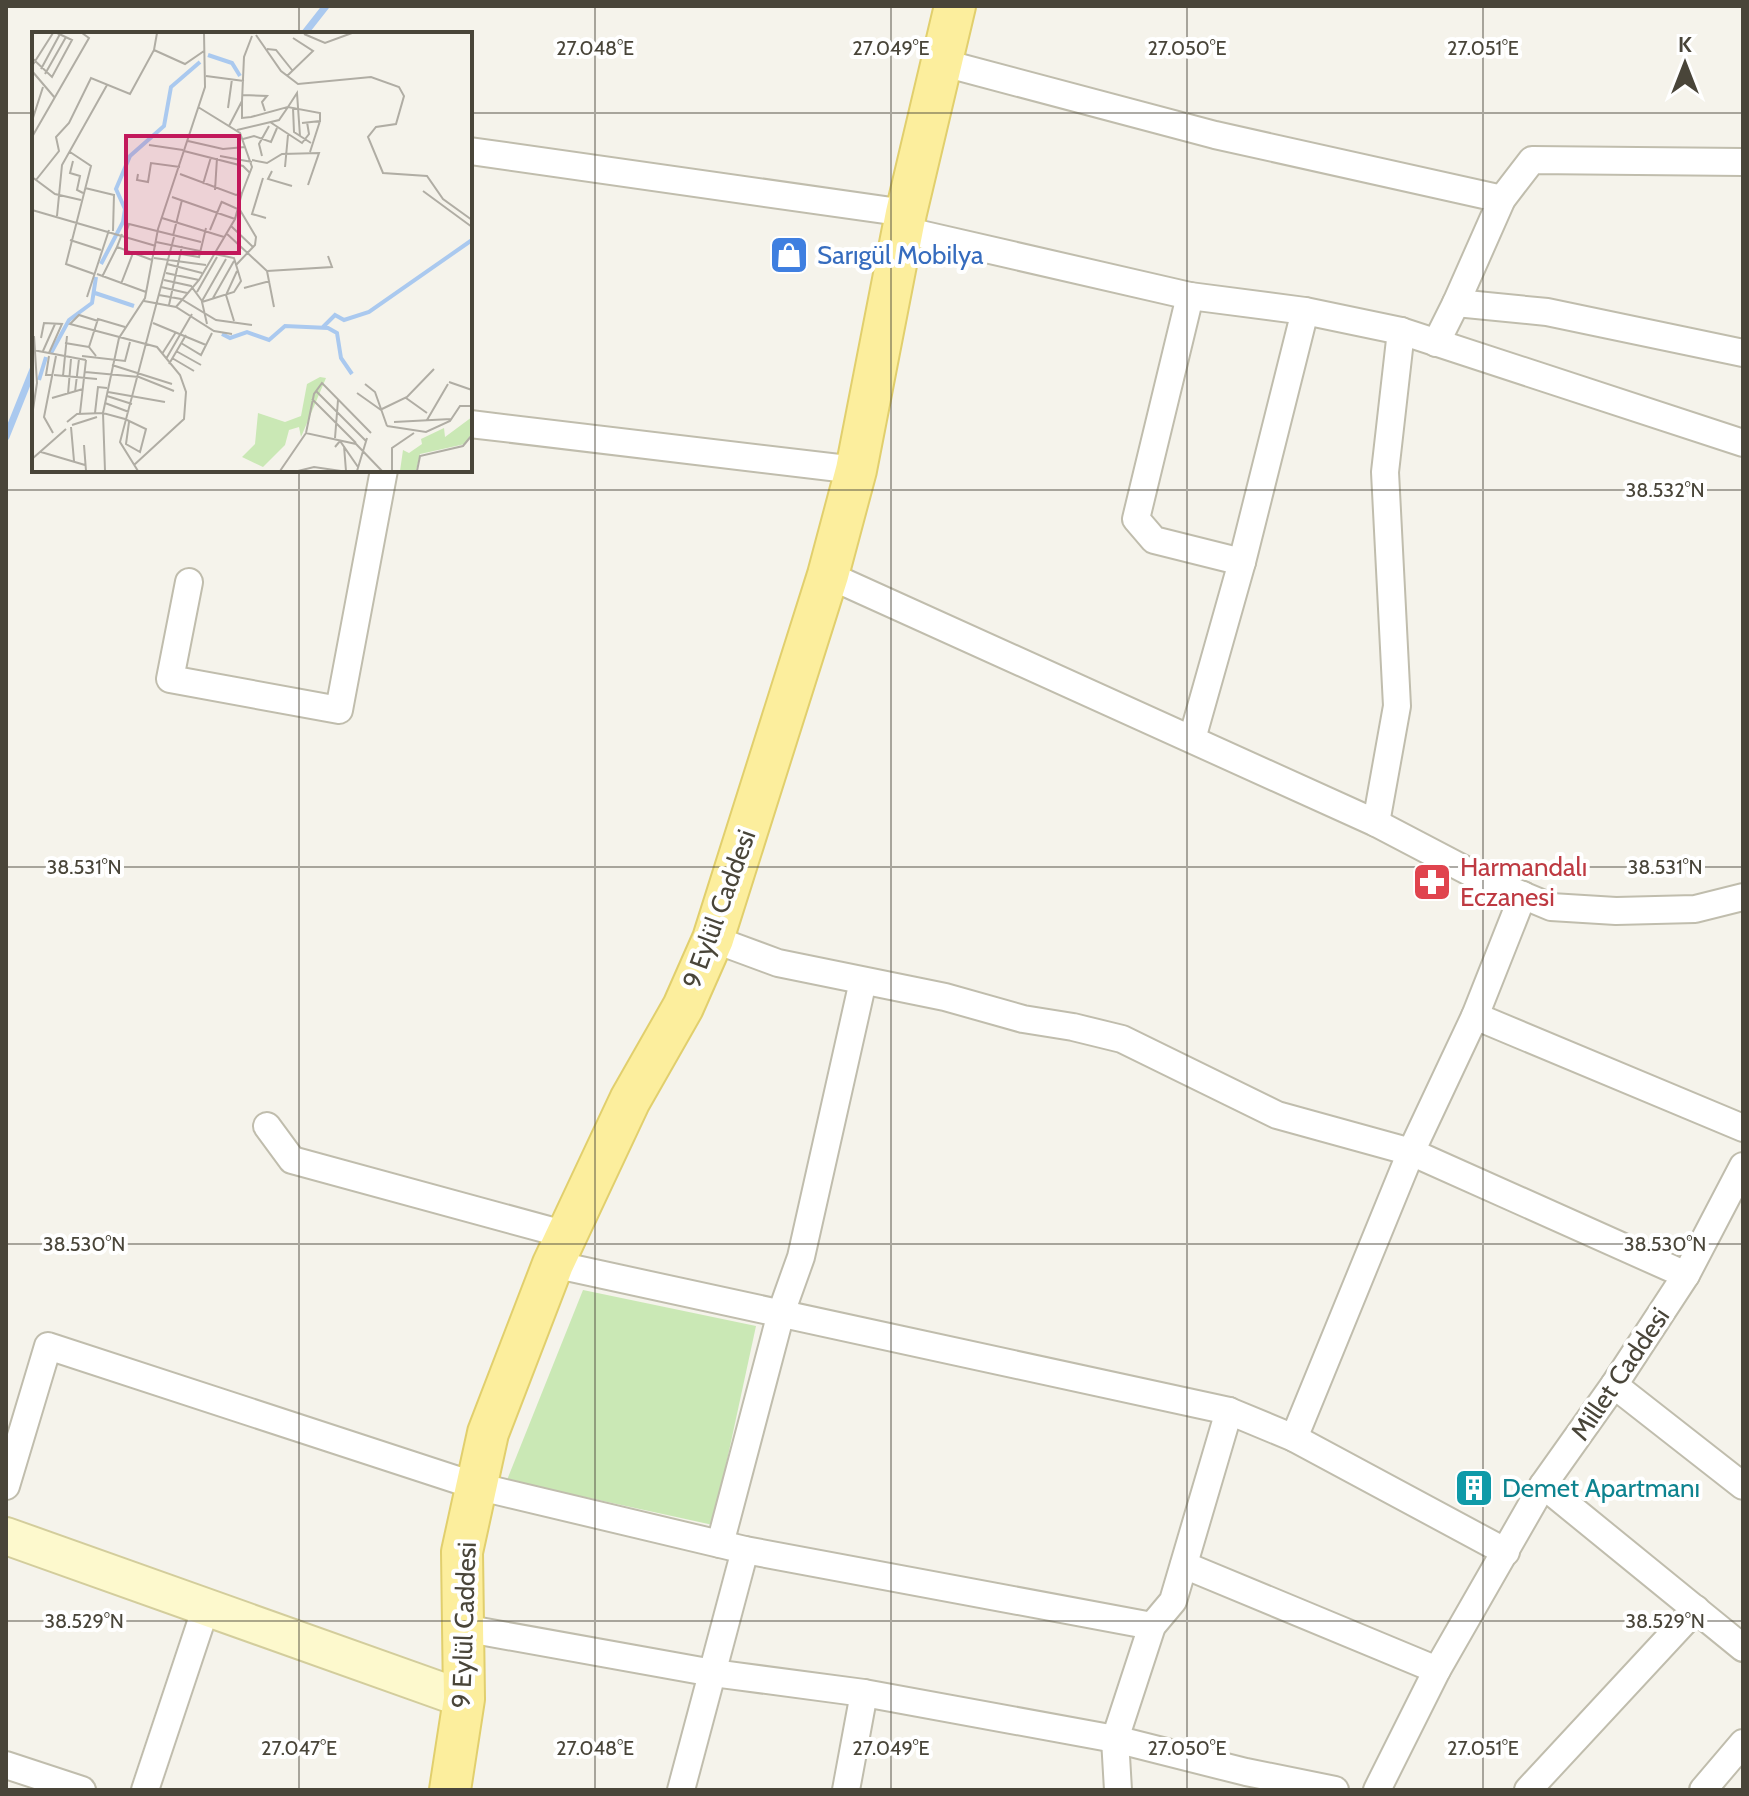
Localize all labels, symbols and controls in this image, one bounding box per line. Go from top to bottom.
north arrow [1645,24,1725,104]
text: K [1678,31,1692,58]
inset map [32,32,472,472]
text: 27.048°E [556,36,634,60]
text: 27.049°E [852,36,930,60]
text: 27.050°E [1147,36,1227,60]
text: 27.051°E [1447,36,1519,60]
shop icon: Sarıgül Mobilya [768,234,810,276]
place label: Sarıgül Mobilya [817,239,984,271]
text: 38.532°N [1625,478,1705,502]
street label: 9 Eylül Caddesi [676,825,762,993]
place label: Harmandalı Eczanesi [1460,851,1587,913]
text: 38.531°N [46,855,122,879]
text: 38.531°N [1627,855,1703,879]
pharmacy icon: Harmandalı Eczanesi [1411,861,1453,903]
text: 38.530°N [43,1232,125,1256]
text: 38.530°N [1624,1232,1706,1256]
street label: Millet Caddesi [1564,1301,1676,1447]
building icon: Demet Apartmanı [1453,1467,1495,1509]
place label: Demet Apartmanı [1502,1472,1700,1504]
street label: 9 Eylül Caddesi [445,1541,483,1709]
text: 38.529°N [44,1609,124,1633]
text: 38.529°N [1625,1609,1705,1633]
text: 27.047°E [261,1736,337,1760]
text: 27.048°E [556,1736,634,1760]
text: 27.049°E [852,1736,930,1760]
text: 27.050°E [1147,1736,1227,1760]
text: 27.051°E [1447,1736,1519,1760]

